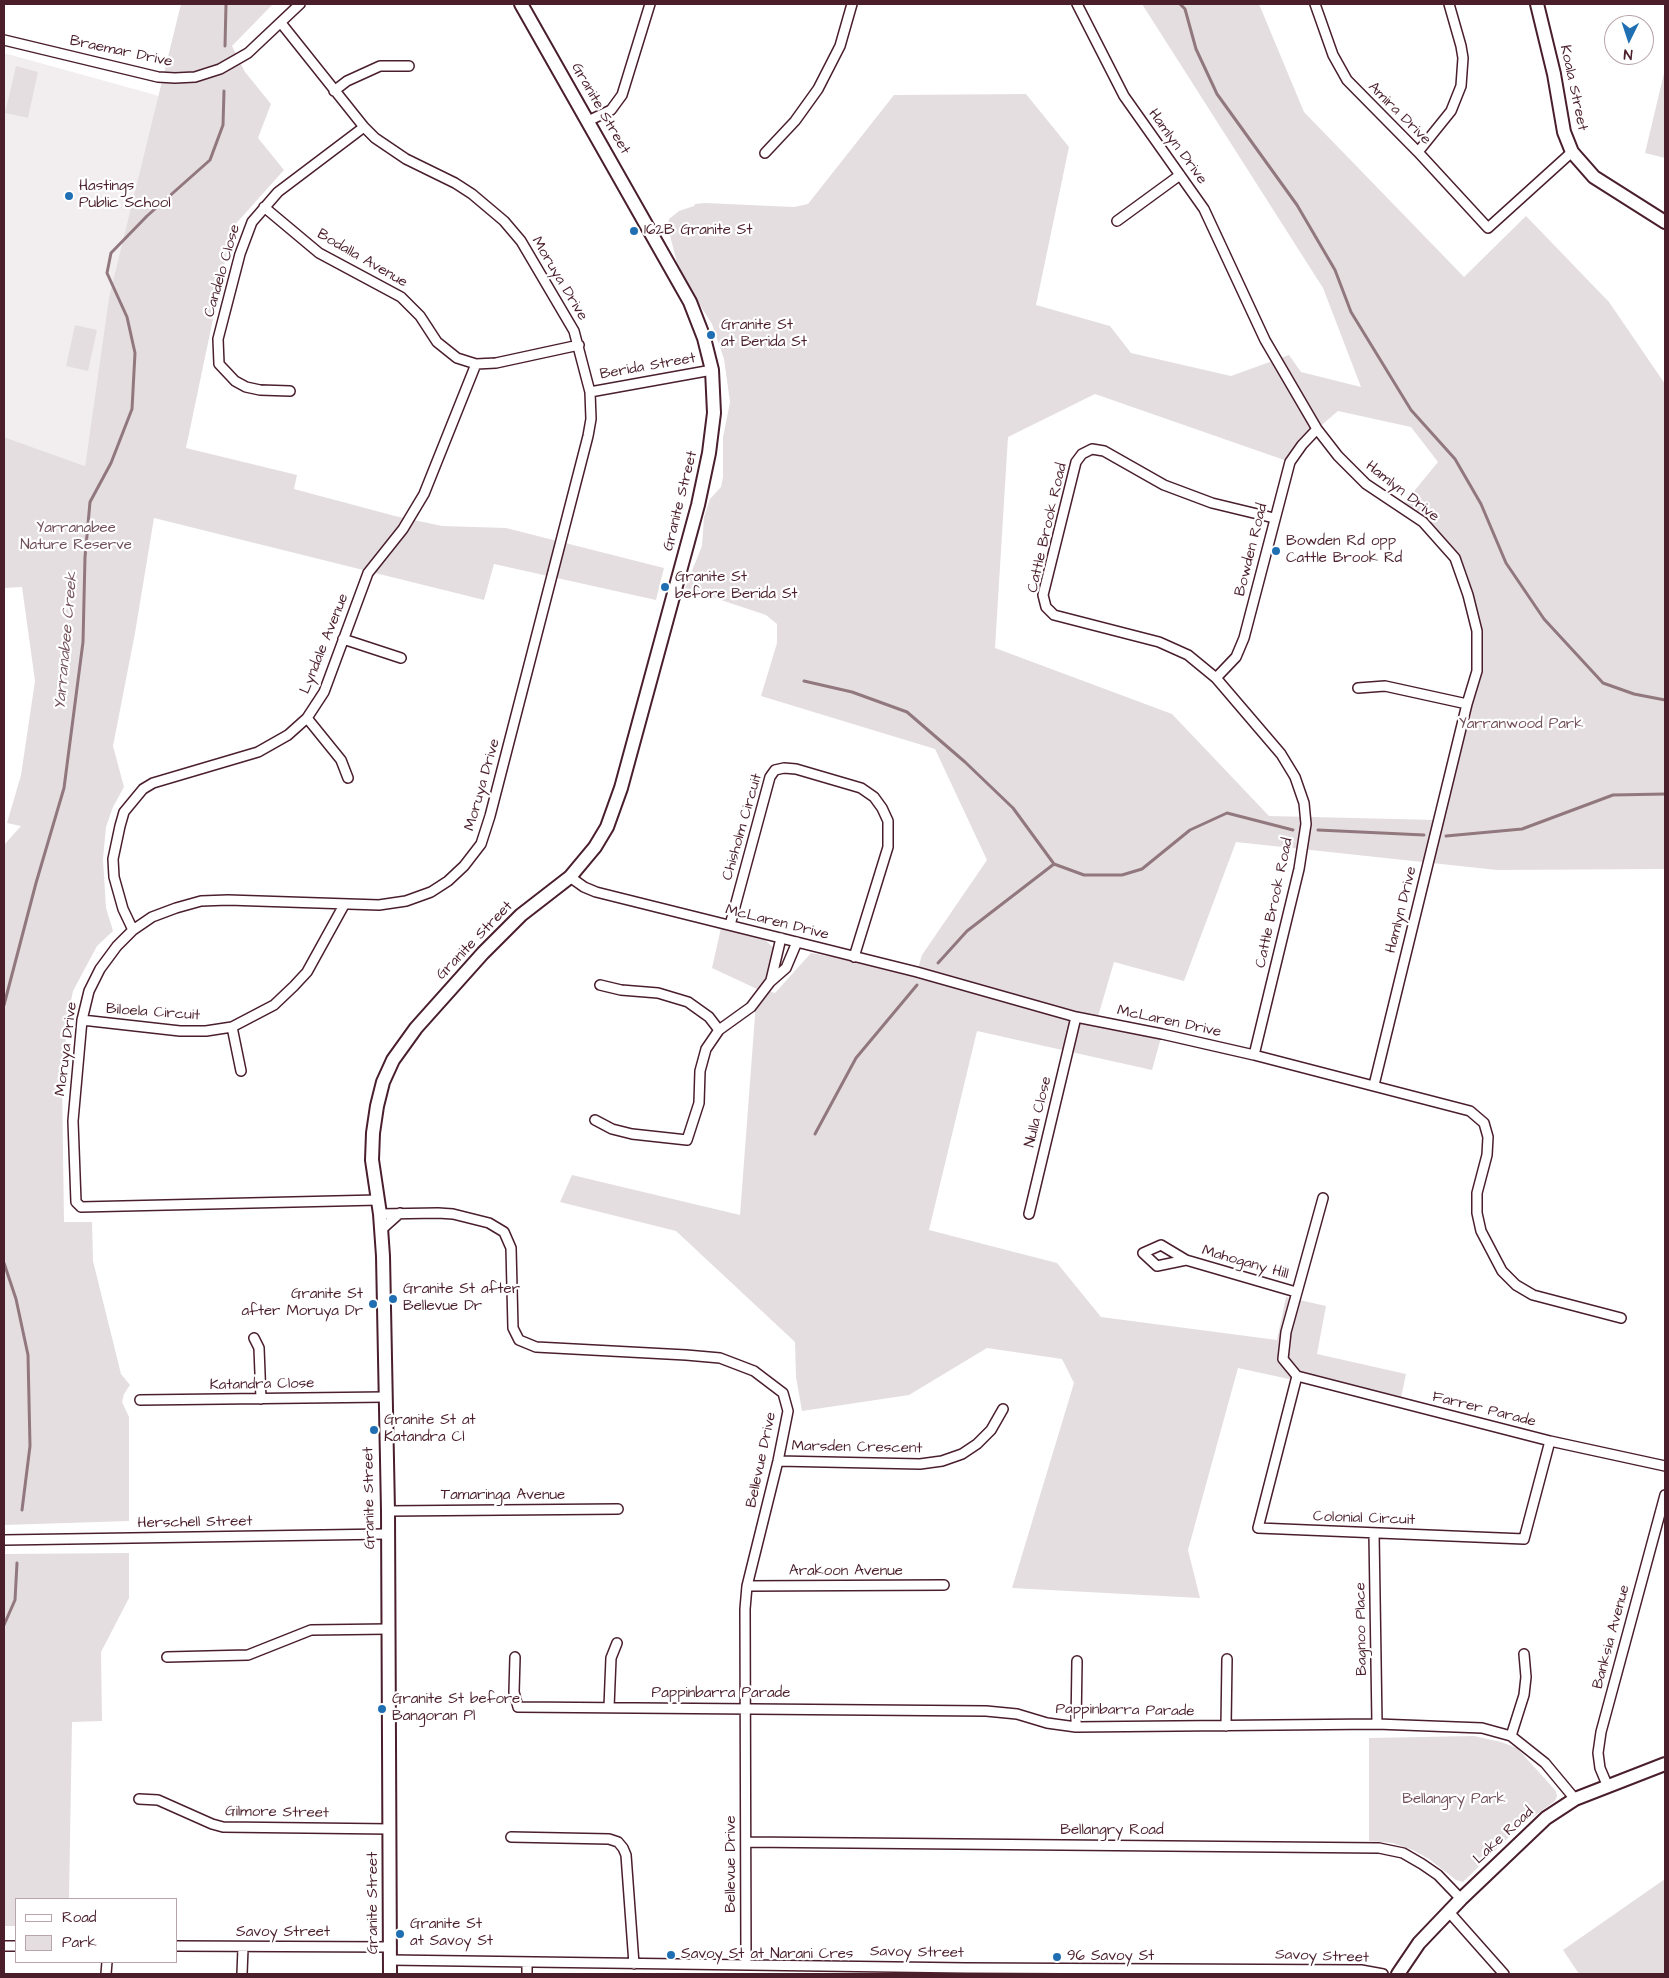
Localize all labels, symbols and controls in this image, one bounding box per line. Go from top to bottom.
north arrow [1604,15,1654,65]
street label: Braemar Drive [68,32,174,72]
street label: Koala Street [1555,43,1591,133]
text: N [1623,44,1633,64]
street label: Granite Street [567,60,633,158]
street label: Amira Drive [1364,79,1434,149]
street label: Hamlyn Drive [1144,106,1210,188]
place label: Hastings Public School [79,178,171,213]
marker: Hastings Public School [63,190,75,202]
place label: 162B Granite St [644,222,753,240]
street label: Candelo Close [201,223,245,319]
marker: 162B Granite St [628,225,640,237]
street label: Bodalla Avenue [314,226,410,292]
street label: Moruya Drive [527,234,591,324]
place label: Granite St at Berida St [721,317,807,352]
marker: Granite St at Berida St [705,329,717,341]
street label: Berida Street [599,350,697,384]
street label: Granite Street [660,449,702,553]
street label: Hamlyn Drive [1362,458,1442,526]
street label: Cattle Brook Road [1024,461,1072,595]
street label: Bowden Road [1232,502,1272,598]
park label: Yarranabee Nature Reserve [20,520,132,555]
place label: Bowden Rd opp Cattle Brook Rd [1286,533,1402,568]
marker: Bowden Rd opp Cattle Brook Rd [1270,545,1282,557]
place label: Granite St before Berida St [675,569,798,604]
water label: Yarranabee Creek [51,571,83,711]
marker: Granite St before Berida St [659,581,671,593]
street label: Lyndale Avenue [297,591,353,697]
park label: Yarranwood Park [1459,716,1583,734]
street label: Moruya Drive [461,737,505,833]
street label: Chisholm Circuit [719,771,767,883]
street label: Cattle Brook Road [1252,836,1298,970]
street label: Hamlyn Drive [1383,865,1421,955]
street label: Granite Street [433,898,517,984]
street label: McLaren Drive [723,901,831,945]
street label: Moruya Drive [52,1001,82,1097]
street label: Biloela Circuit [105,1001,201,1025]
street label: McLaren Drive [1115,1002,1223,1042]
street label: Nulla Close [1022,1075,1056,1149]
street label: Mahogany Hill [1200,1242,1290,1284]
place label: Granite St after Bellevue Dr [403,1281,520,1316]
place label: Granite St after Moruya Dr [241,1286,363,1321]
marker: Granite St after Bellevue Dr [387,1293,399,1305]
marker: Granite St after Moruya Dr [367,1298,379,1310]
street label: Katandra Close [210,1375,314,1395]
street label: Farrer Parade [1430,1388,1538,1432]
street label: Bellevue Drive [743,1411,781,1509]
place label: Granite St at Katandra Cl [384,1412,476,1447]
marker: Granite St at Katandra Cl [368,1424,380,1436]
street label: Marsden Crescent [791,1438,923,1458]
street label: Granite Street [360,1447,380,1549]
street label: Tamaringa Avenue [441,1487,565,1505]
street label: Colonial Circuit [1313,1508,1415,1530]
street label: Herschell Street [137,1513,253,1533]
street label: Arakoon Avenue [789,1563,903,1581]
street label: Bagnoo Place [1352,1582,1372,1676]
street label: Banksia Avenue [1589,1583,1635,1691]
street label: Pappinbarra Parade [652,1685,790,1703]
place label: Granite St before Bangoran Pl [392,1691,520,1726]
street label: Pappinbarra Parade [1055,1701,1195,1721]
marker: Granite St before Bangoran Pl [376,1703,388,1715]
park label: Bellangry Park [1402,1791,1506,1809]
street label: Gilmore Street [225,1803,329,1823]
street label: Lake Road [1470,1804,1538,1868]
street label: Bellevue Drive [723,1815,741,1913]
street label: Bellangry Road [1060,1822,1164,1840]
street label: Granite Street [365,1852,383,1954]
legend [15,1898,178,1963]
text: Road [62,1907,96,1928]
place label: Granite St at Savoy St [410,1916,493,1951]
street label: Savoy Street [236,1924,330,1942]
marker: Granite St at Savoy St [394,1928,406,1940]
text: Park [62,1932,97,1953]
street label: Savoy Street [870,1943,964,1963]
place label: Savoy St at Narani Cres [681,1946,853,1964]
street label: Savoy Street [1275,1946,1369,1968]
place label: 96 Savoy St [1067,1948,1154,1966]
marker: Savoy St at Narani Cres [665,1949,677,1961]
marker: 96 Savoy St [1051,1951,1063,1963]

